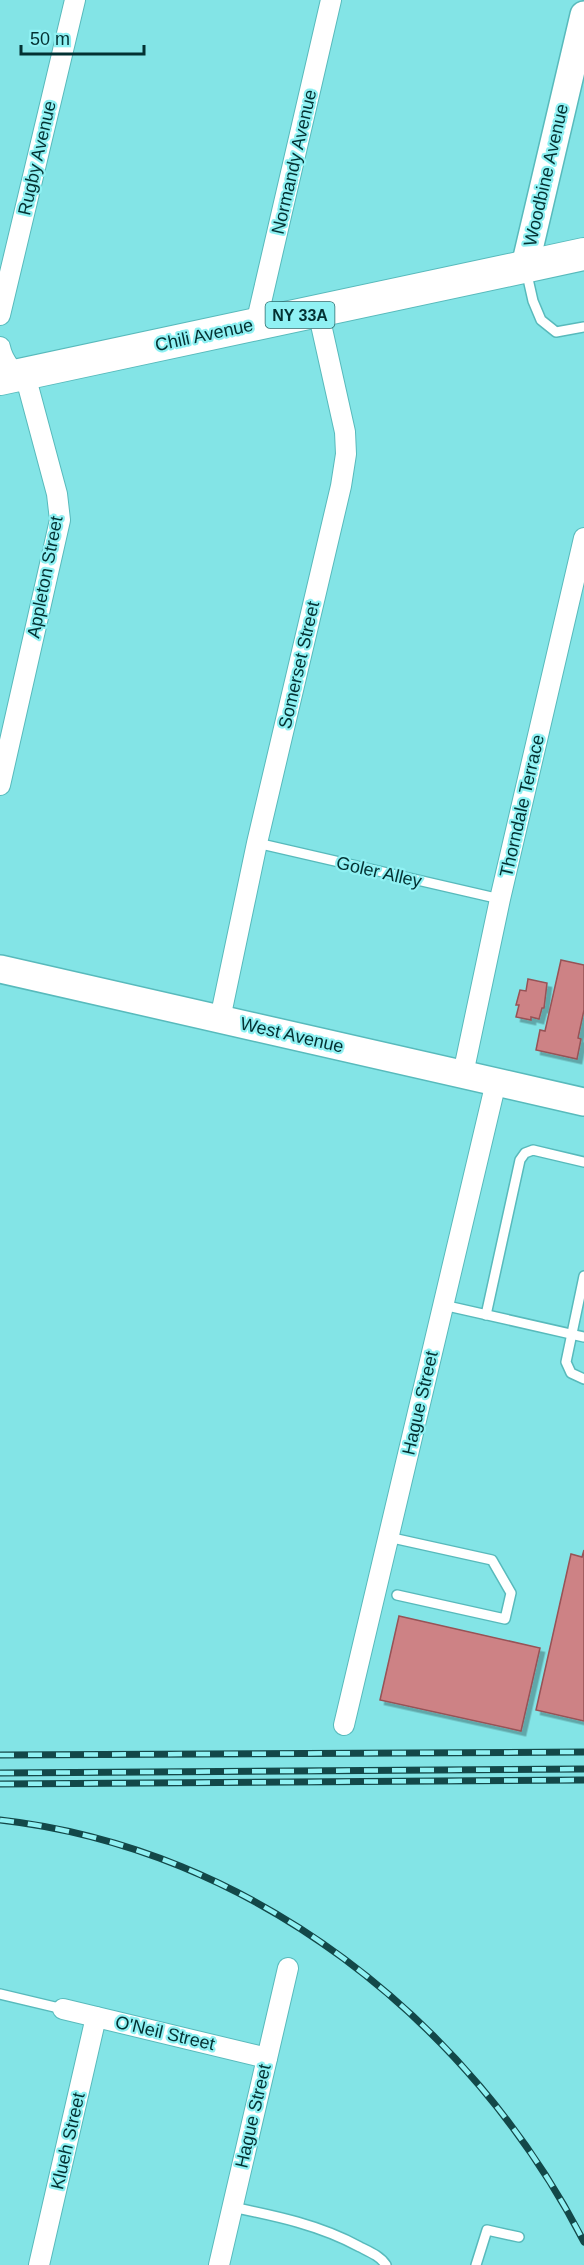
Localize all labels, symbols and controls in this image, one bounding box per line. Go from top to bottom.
scale bar [21,18,144,56]
text: 50 m [30,29,70,49]
street label: Normandy Avenue [268,88,320,236]
street label: Rugby Avenue [14,99,60,217]
street label: Woodbine Avenue [520,102,572,248]
road number: NY 33A [266,302,334,328]
street label: Chili Avenue [153,315,255,355]
street label: Appleton Street [23,514,67,640]
street label: Somerset Street [275,599,323,731]
street label: Thorndale Terrace [496,733,548,879]
street label: Goler Alley [334,852,424,892]
street label: West Avenue [238,1013,346,1057]
street label: Hague Street [398,1349,442,1457]
street label: O'Neil Street [113,2012,217,2054]
street label: Hague Street [231,2062,275,2170]
street label: Klueh Street [47,2090,89,2192]

